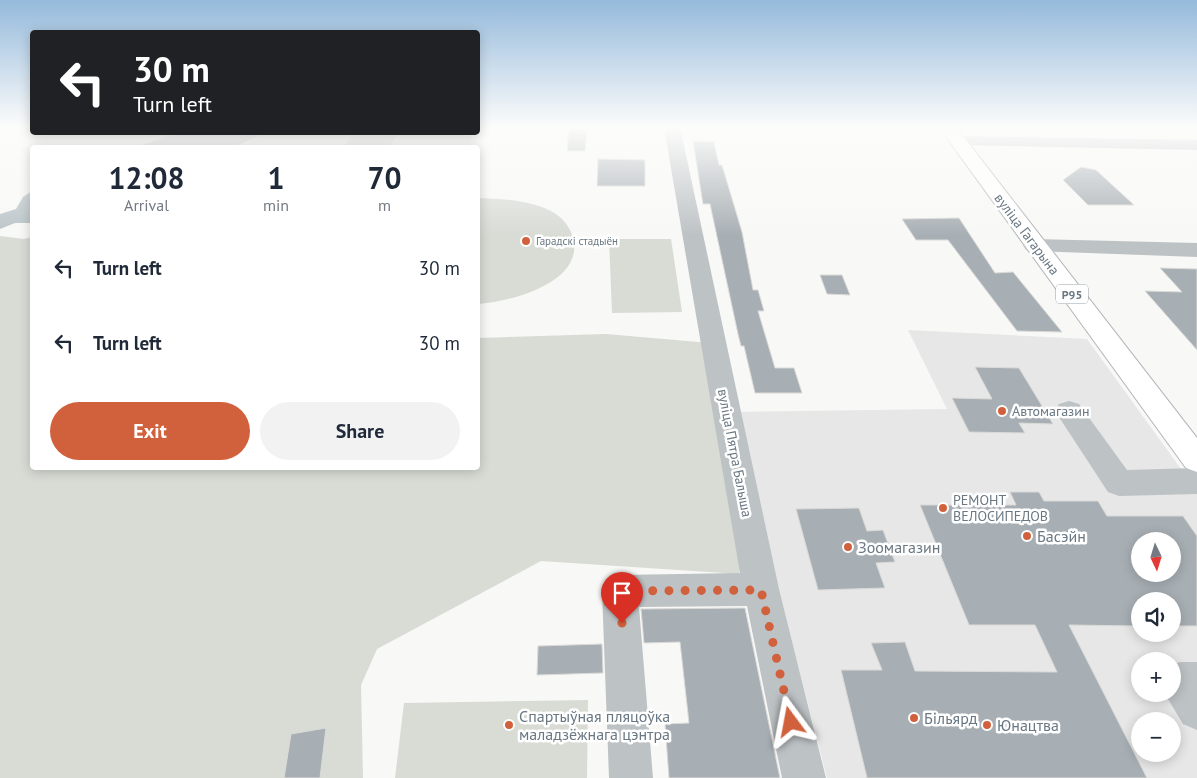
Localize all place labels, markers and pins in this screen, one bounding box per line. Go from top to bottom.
place label: Гарадскі стадыён [536,234,618,248]
marker: Гарадскі стадыён [520,235,532,247]
place label: Автомагазин [1012,402,1090,420]
marker: Автомагазин [996,405,1008,417]
place label: РЕМОНТ ВЕЛОСИПЕДОВ [953,491,1048,525]
marker: РЕМОНТ ВЕЛОСИПЕДОВ [937,502,949,514]
place label: Басэйн [1037,526,1086,546]
marker: Басэйн [1021,530,1033,542]
place label: Зоомагазин [858,537,940,557]
marker: Зоомагазин [842,541,854,553]
pin [601,572,643,623]
place label: Спартыўная пляцоўка маладзёжнага цэнтра [519,706,670,744]
place label: Більярд [924,708,978,728]
marker: Більярд [908,712,920,724]
place label: Юнацтва [997,715,1059,735]
marker: Спартыўная пляцоўка маладзёжнага цэнтра [503,719,515,731]
marker: Юнацтва [981,719,993,731]

